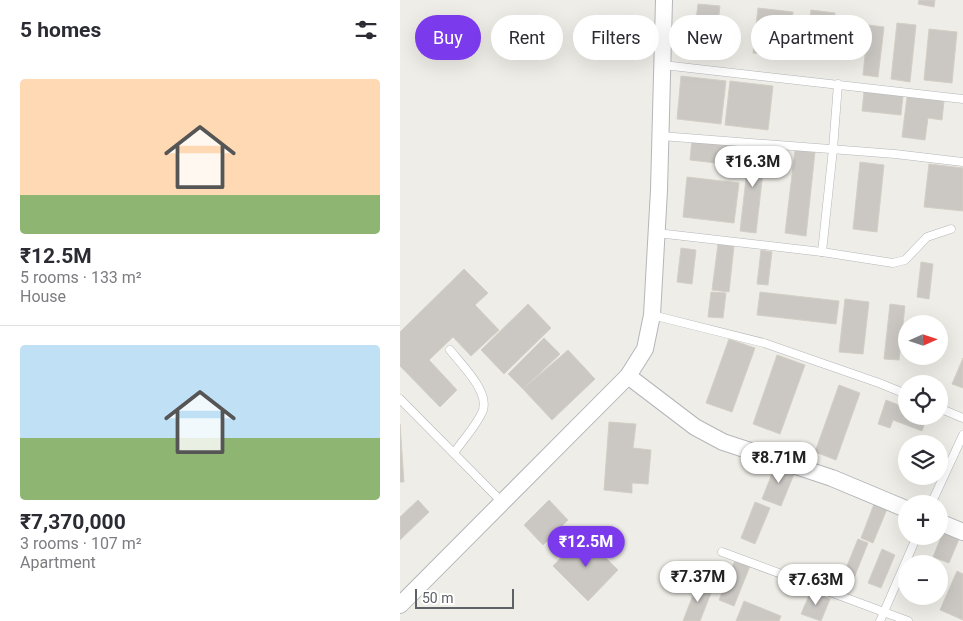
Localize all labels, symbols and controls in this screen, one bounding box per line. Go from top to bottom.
chip: Buy [415,15,481,60]
chip: Rent [491,15,563,60]
chip: Filters [573,15,659,60]
chip: New [669,15,741,60]
chip: Apartment [751,15,872,60]
icon: filters [352,16,380,44]
text: 5 homes [20,18,101,42]
icon: home [155,112,245,202]
pin: ₹16.3M [712,146,794,188]
text: ₹16.3M [726,152,780,171]
text: ₹12.5M [20,244,92,268]
text: 5 rooms · 133 m² [20,268,142,287]
text: House [20,287,66,306]
north arrow [898,315,948,365]
map controls [898,315,948,605]
button: locate [898,375,948,425]
icon: home [155,377,245,467]
button: layers [898,435,948,485]
pin: ₹8.71M [738,442,820,484]
text: ₹8.71M [752,448,806,467]
button: + [898,495,948,545]
text: ₹7,370,000 [20,510,126,534]
pin: ₹12.5M [545,526,627,568]
text: ₹12.5M [559,532,613,551]
text: 3 rooms · 107 m² [20,534,142,553]
text: Apartment [20,553,96,572]
button: − [898,555,948,605]
pin: ₹7.37M [657,560,739,603]
pin: ₹7.63M [775,564,857,606]
text: ₹7.37M [671,567,725,586]
text: ₹7.63M [789,570,843,589]
scale bar [415,586,514,609]
text: 50 m [422,590,454,606]

